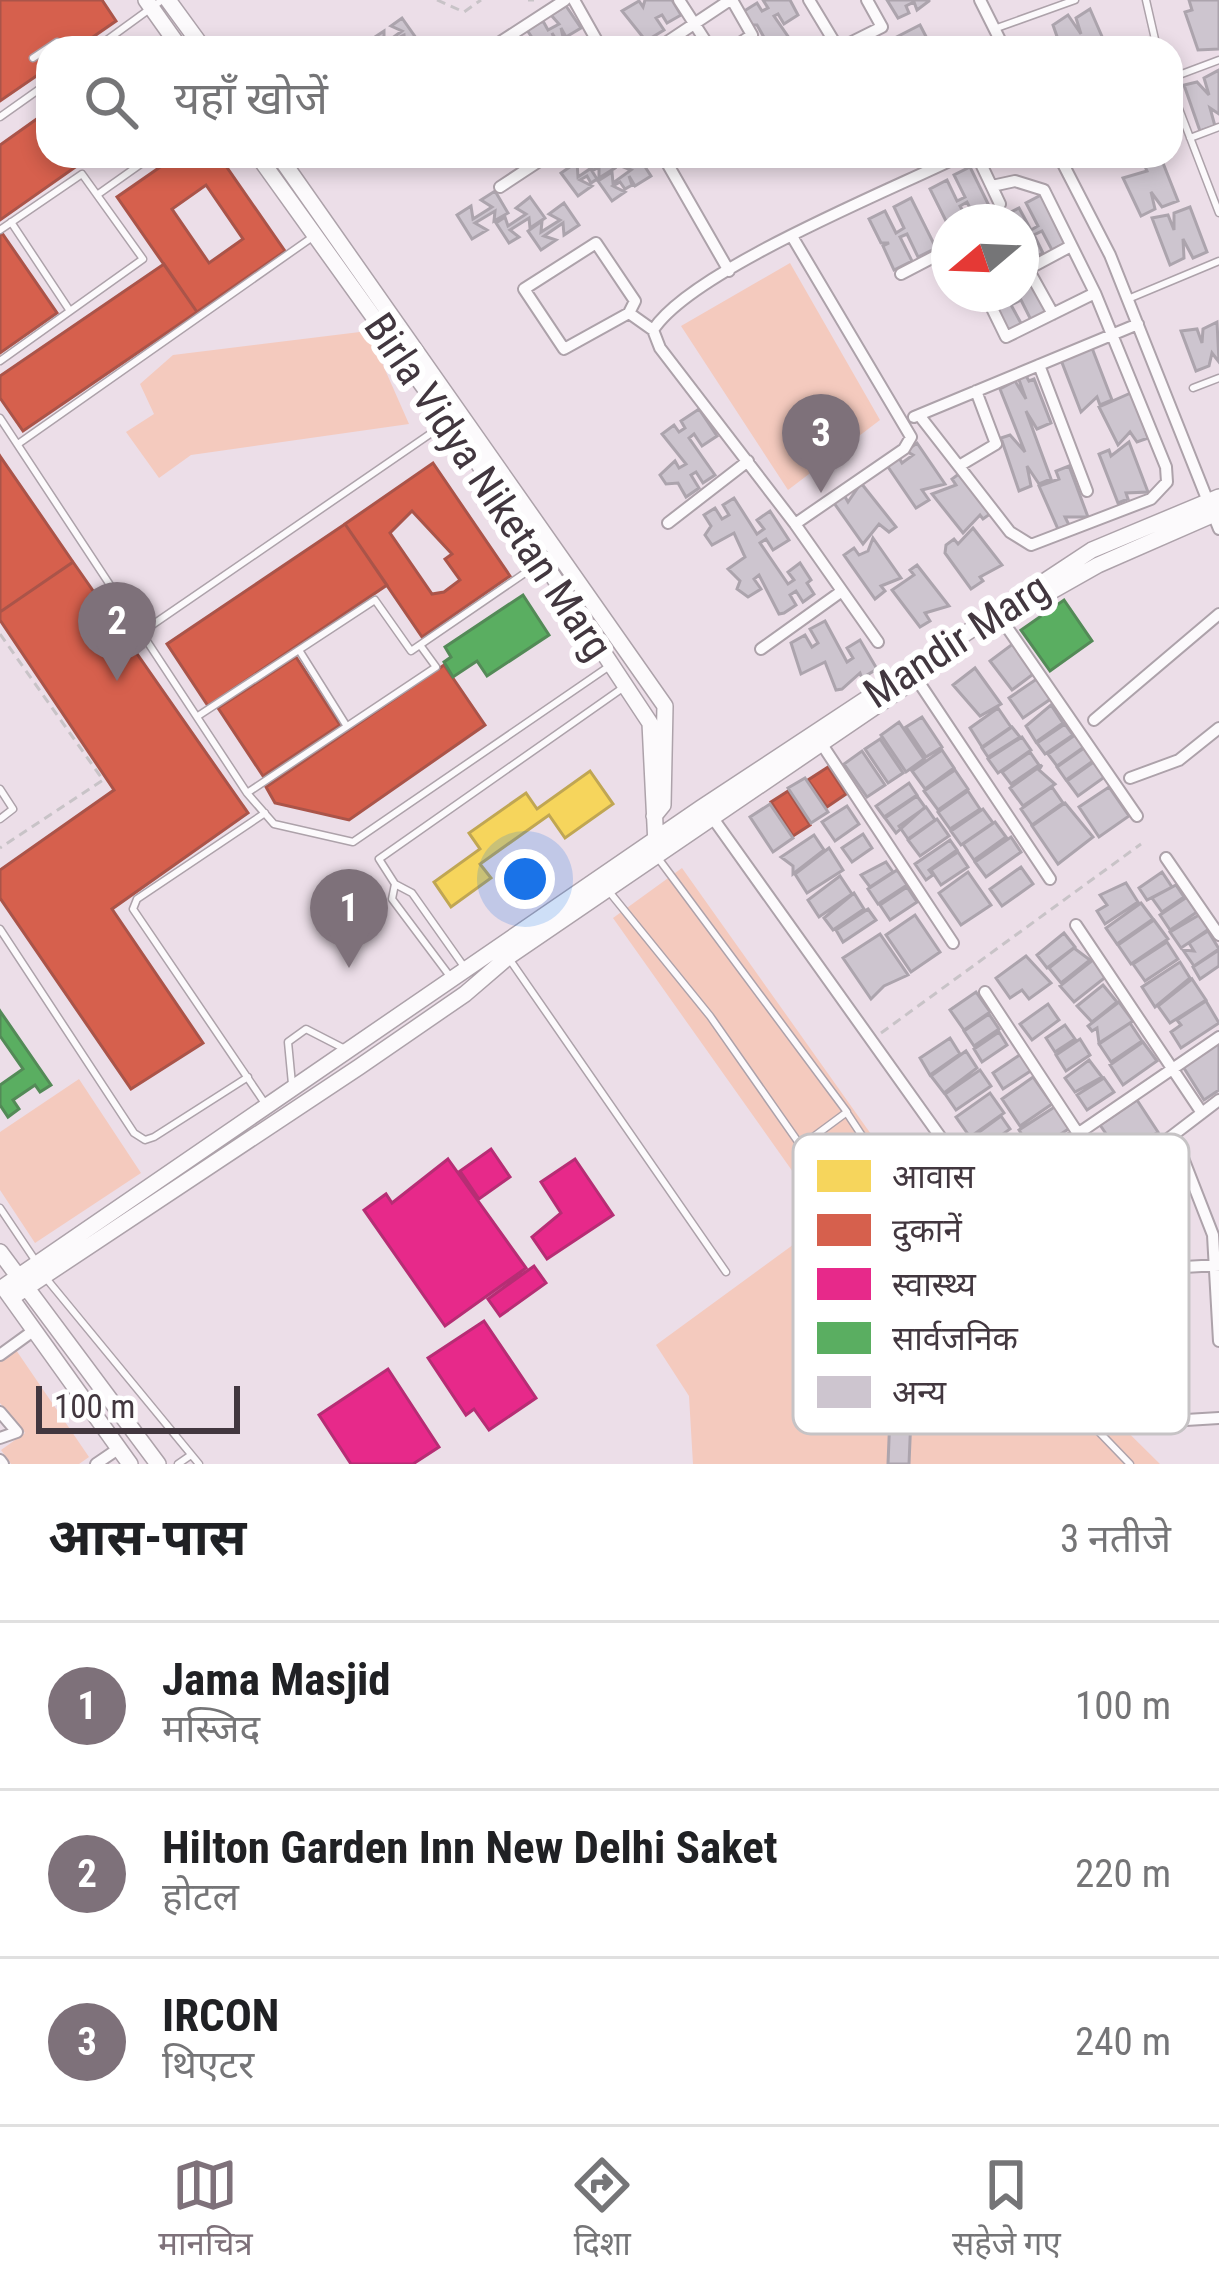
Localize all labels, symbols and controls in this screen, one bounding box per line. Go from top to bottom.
search box [36,36,1183,168]
icon: search [78,69,144,135]
text: यहाँ खोजें [174,72,328,125]
north arrow [931,204,1039,312]
street label: Birla Vidya Niketan Marg [354,304,623,669]
pin: 3 [782,394,860,493]
street label: Mandir Marg [855,563,1058,718]
pin: 2 [78,582,156,681]
your location [495,849,555,909]
pin: 1 [310,869,388,968]
legend [793,1134,1189,1434]
text: आवास [892,1157,976,1196]
text: दुकानें [892,1211,962,1252]
text: स्वास्थ्य [892,1265,977,1304]
text: सार्वजनिक [892,1319,1019,1358]
text: अन्य [892,1373,947,1412]
scale bar [36,1380,240,1433]
text: 100 m [54,1387,135,1426]
text: आस-पास [48,1508,246,1567]
text: 3 नतीजे [1060,1516,1171,1562]
text: Jama Masjid [162,1653,391,1706]
text: 1 [77,1683,97,1729]
text: 100 m [1075,1683,1171,1729]
text: मस्जिद [162,1706,260,1752]
text: Hilton Garden Inn New Delhi Saket [162,1821,778,1874]
text: 2 [77,1851,97,1897]
text: 220 m [1075,1851,1171,1897]
text: होटल [162,1874,239,1920]
text: IRCON [162,1989,279,2042]
text: 3 [77,2019,97,2065]
text: 240 m [1075,2019,1171,2065]
text: थिएटर [162,2042,254,2088]
tab: मानचित्र [158,2152,253,2268]
tab: दिशा [569,2152,635,2268]
tab: सहेजे गए [952,2152,1061,2268]

